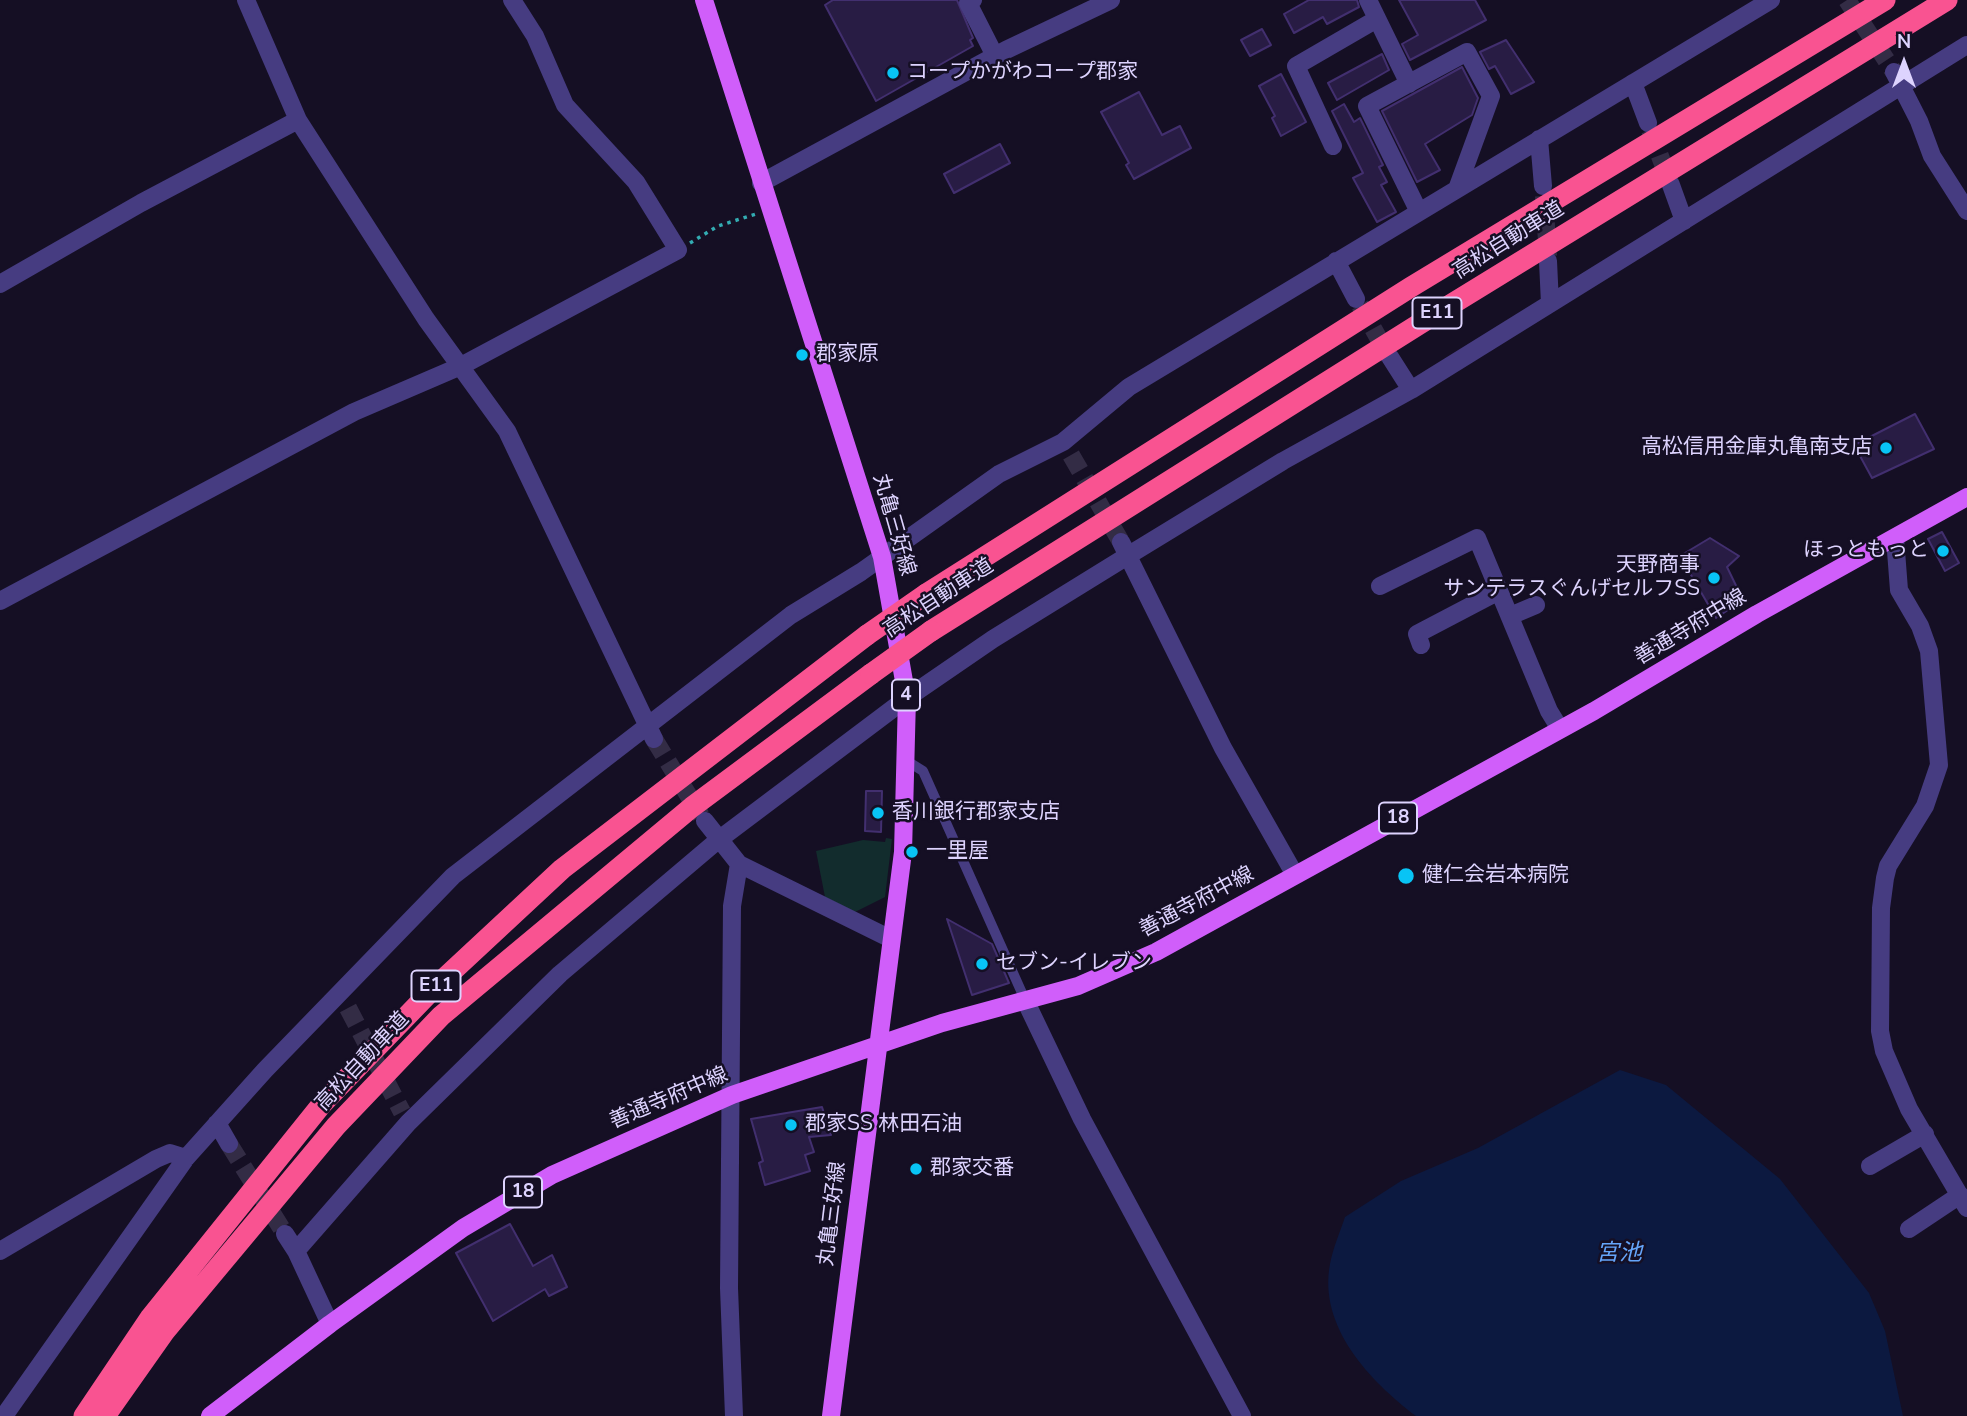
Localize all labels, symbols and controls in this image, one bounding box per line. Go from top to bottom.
north arrow [1869,28,1939,98]
text: N [1897,29,1911,55]
place label: コープかがわコープ郡家 [907,60,1138,86]
marker: コープかがわコープ郡家 [885,65,901,81]
street label: 高松自動車道 [1449,197,1569,285]
road number: E11 [1412,298,1462,328]
place label: 郡家原 [816,342,879,368]
marker: 郡家原 [794,347,810,363]
place label: 高松信用金庫丸亀南支店 [1641,435,1872,461]
marker: 高松信用金庫丸亀南支店 [1878,440,1894,456]
street label: 丸亀三好線 [866,471,920,579]
place label: ほっともっと [1803,538,1929,564]
marker: ほっともっと [1935,543,1951,559]
place label: 天野商事 サンテラスぐんげセルフSS [1443,553,1700,603]
street label: 高松自動車道 [879,554,999,644]
marker: 天野商事 サンテラスぐんげセルフSS [1706,570,1722,586]
street label: 善通寺府中線 [1631,585,1751,671]
road number: 4 [892,680,920,710]
place label: 香川銀行郡家支店 [892,800,1060,826]
road number: 18 [1379,803,1417,834]
marker: 香川銀行郡家支店 [870,805,886,821]
place label: 一里屋 [926,839,989,865]
marker: 一里屋 [904,844,920,860]
street label: 善通寺府中線 [1135,862,1259,944]
place label: 健仁会岩本病院 [1422,863,1569,889]
marker: 健仁会岩本病院 [1396,866,1416,886]
place label: セブン-イレブン [996,951,1152,977]
marker: セブン-イレブン [974,956,990,972]
road number: E11 [412,970,460,1002]
street label: 高松自動車道 [311,1007,415,1117]
street label: 善通寺府中線 [606,1063,732,1135]
place label: 郡家SS 林田石油 [805,1112,962,1138]
marker: 郡家SS 林田石油 [783,1117,799,1133]
place label: 郡家交番 [930,1156,1014,1182]
street label: 丸亀三好線 [814,1160,852,1268]
marker: 郡家交番 [908,1161,924,1177]
road number: 18 [504,1176,542,1208]
water label: 宮池 [1596,1240,1642,1268]

